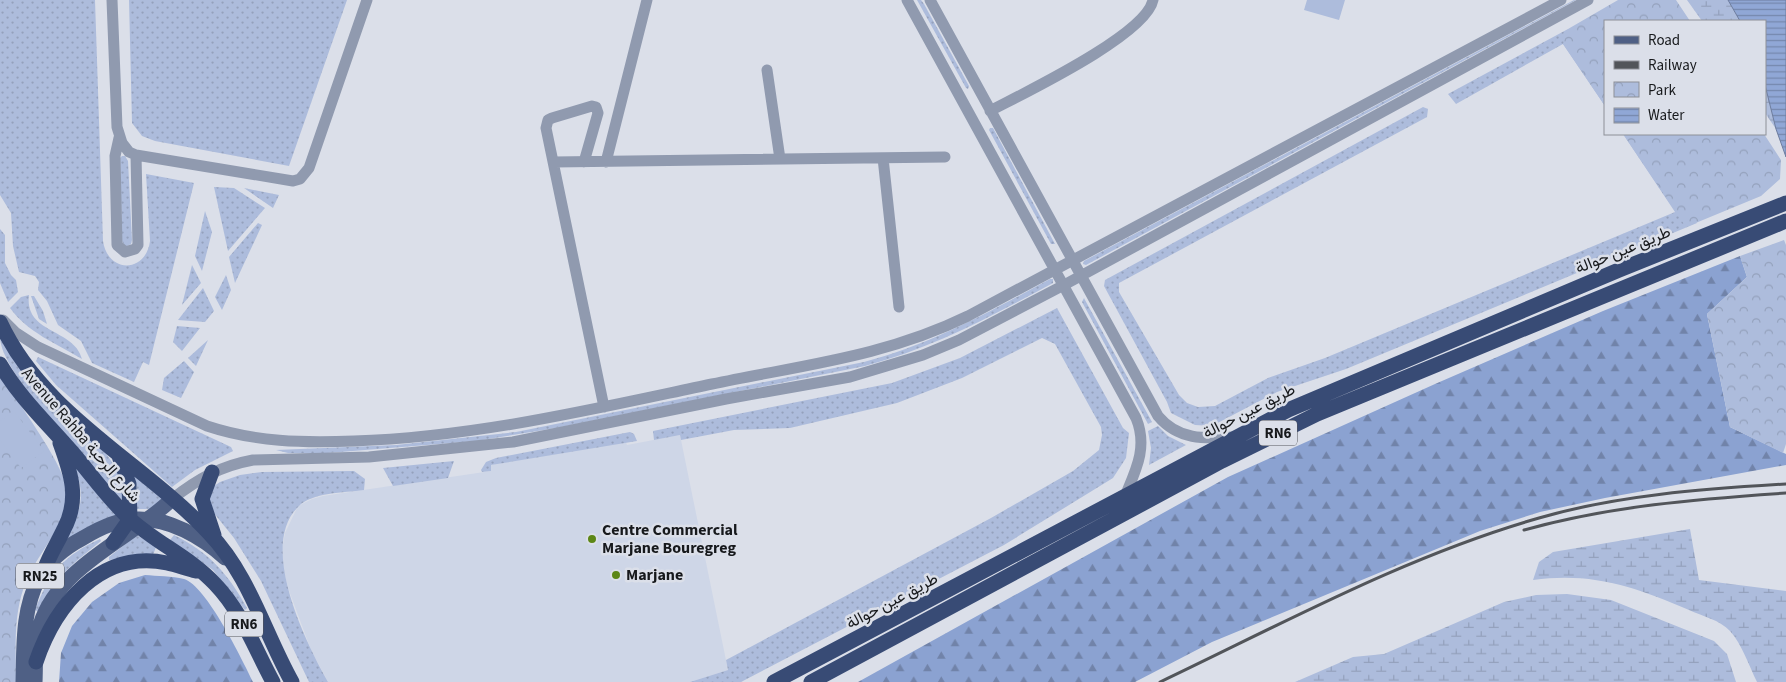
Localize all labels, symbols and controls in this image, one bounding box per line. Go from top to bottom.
legend [1604,20,1766,135]
text: Road [1648,30,1680,51]
text: Railway [1648,55,1697,76]
text: Park [1648,80,1677,101]
text: Water [1648,105,1685,126]
street label: طريق عين حوالة [1572,221,1674,279]
street label: Avenue Rahba شارع الرحبة [16,363,146,507]
street label: طريق عين حوالة [1199,378,1299,444]
road number: RN6 [1259,420,1297,446]
place label: Centre Commercial Marjane Bouregreg [602,519,738,559]
marker: Centre Commercial Marjane Bouregreg [586,533,598,545]
road number: RN25 [16,564,64,588]
place label: Marjane [626,564,683,586]
street label: طريق عين حوالة [842,568,942,634]
marker: Marjane [610,569,622,581]
road number: RN6 [225,612,263,636]

